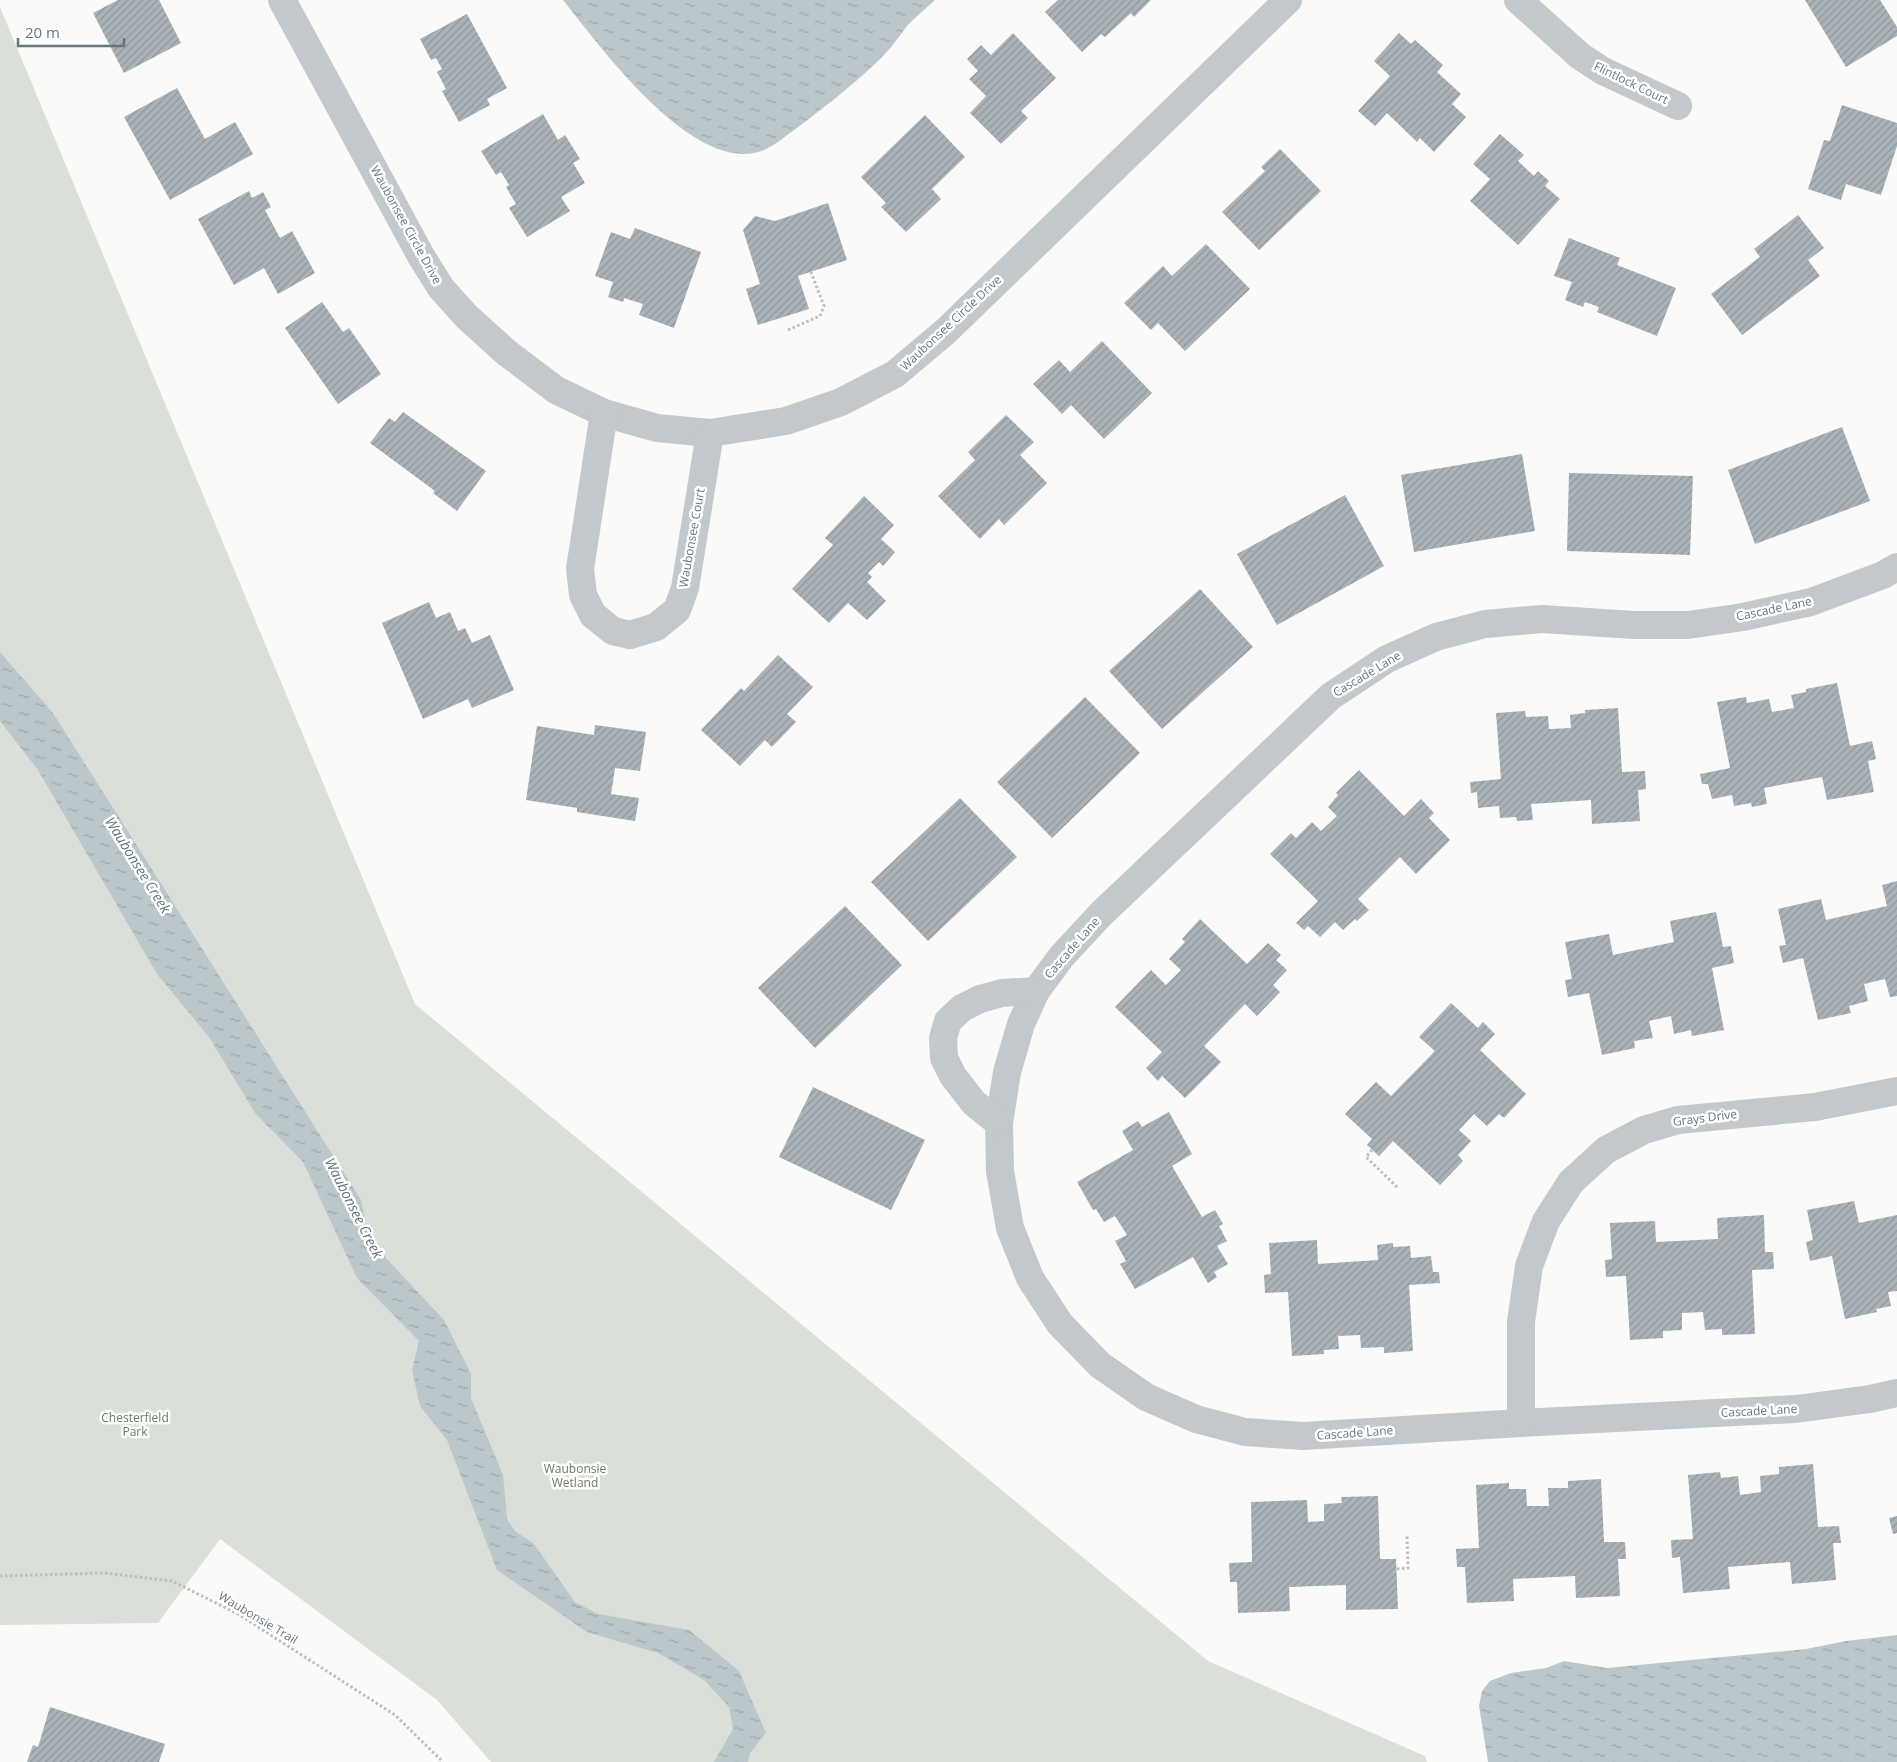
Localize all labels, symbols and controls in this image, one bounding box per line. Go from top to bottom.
scale bar [18,15,124,47]
text: 20 m [25,22,60,42]
street label: Flintlock Court [1591,57,1671,108]
street label: Waubonsee Circle Drive [367,163,446,287]
street label: Waubonsee Circle Drive [896,271,1005,374]
street label: Waubonsee Court [674,487,709,589]
street label: Cascade Lane [1735,592,1813,625]
street label: Cascade Lane [1330,646,1404,701]
water label: Waubonsee Creek [101,813,176,917]
street label: Cascade Lane [1040,913,1103,982]
street label: Grays Drive [1672,1105,1738,1130]
water label: Waubonsee Creek [321,1154,388,1262]
street label: Cascade Lane [1720,1400,1798,1421]
park label: Chesterfield Park [101,1409,169,1440]
street label: Cascade Lane [1316,1421,1394,1444]
park label: Waubonsie Wetland [544,1460,607,1491]
street label: Waubonsie Trail [215,1587,301,1648]

